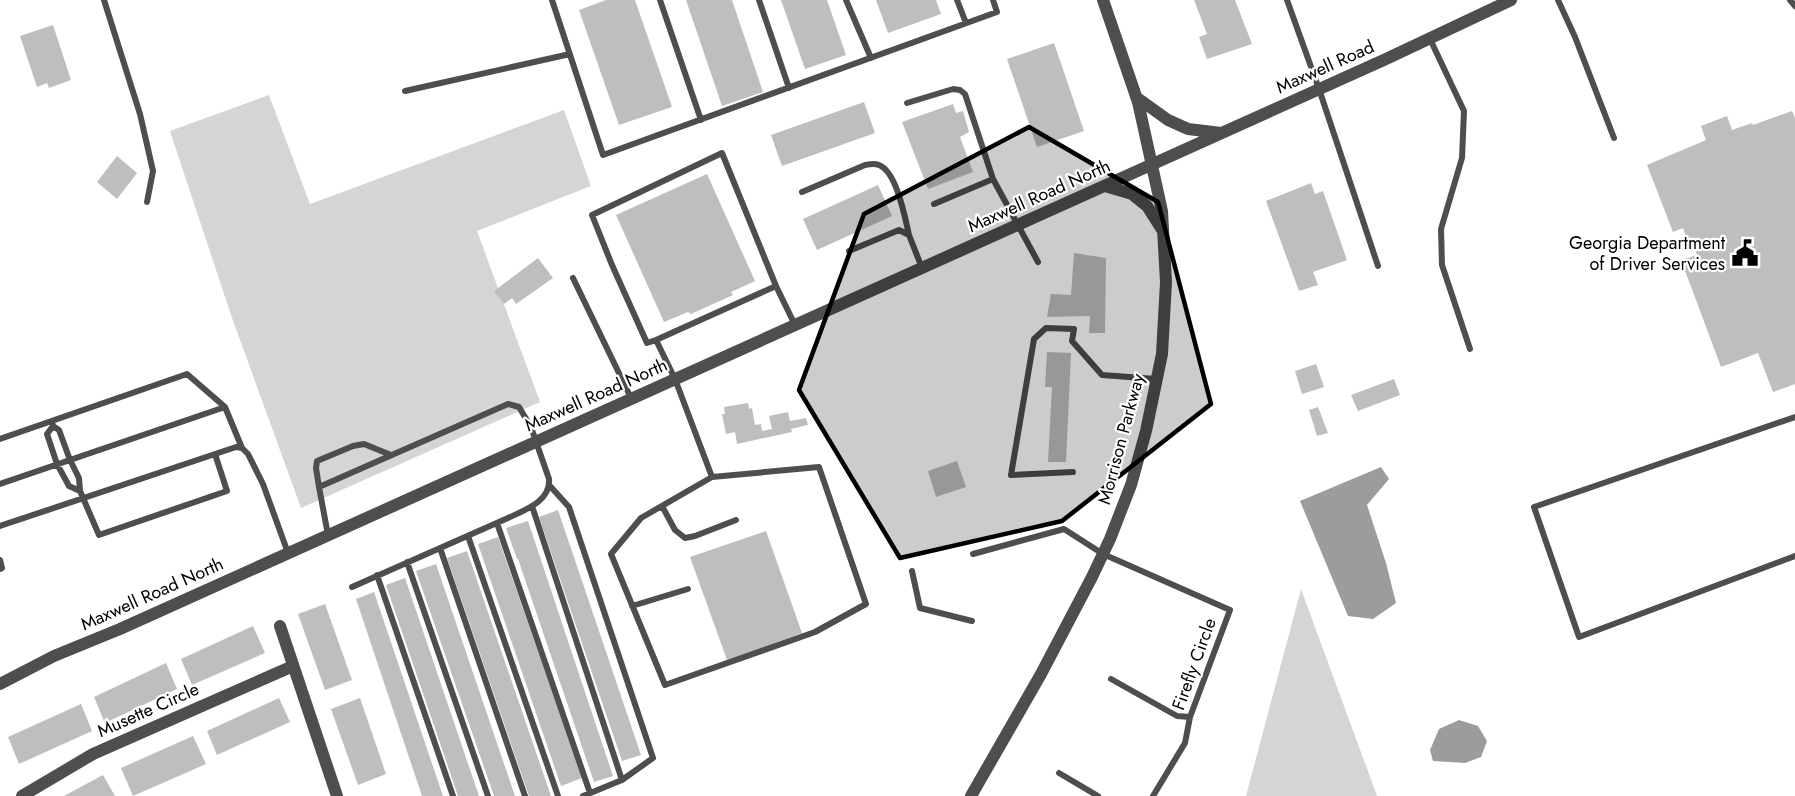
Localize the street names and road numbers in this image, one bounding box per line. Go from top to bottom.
street label: Maxwell Road [1272,34,1378,100]
street label: Maxwell Road North [963,153,1115,239]
street label: Maxwell Road North [520,352,672,438]
street label: Morrison Parkway [1091,371,1151,507]
street label: Maxwell Road North [76,551,228,637]
street label: Firefly Circle [1165,614,1223,714]
street label: Musette Circle [93,676,203,744]

